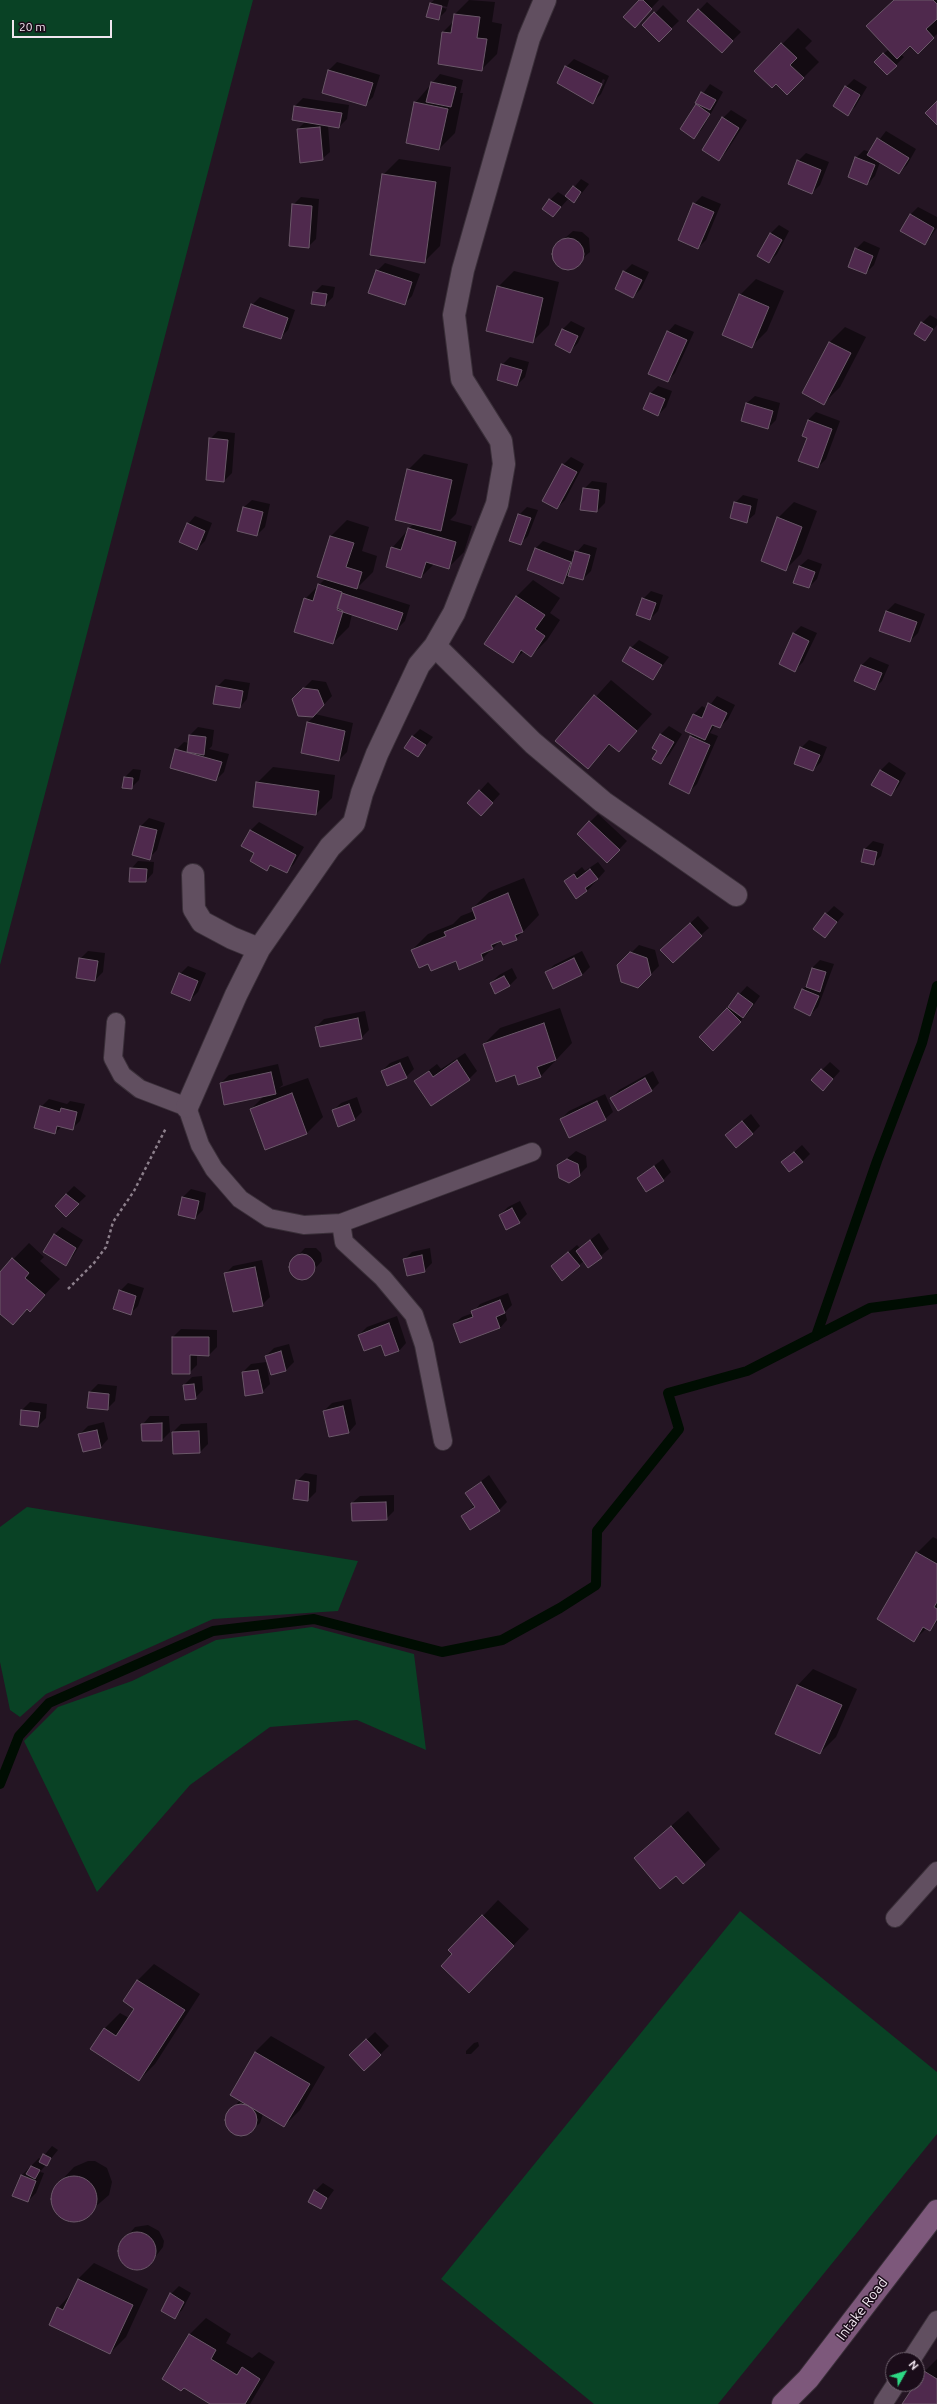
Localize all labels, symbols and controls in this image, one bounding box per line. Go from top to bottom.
scale bar [14,12,114,38]
text: 20 m [19,20,46,33]
street label: Intake Road [833,2274,891,2344]
north arrow [885,2352,925,2392]
text: N [906,2358,921,2372]

